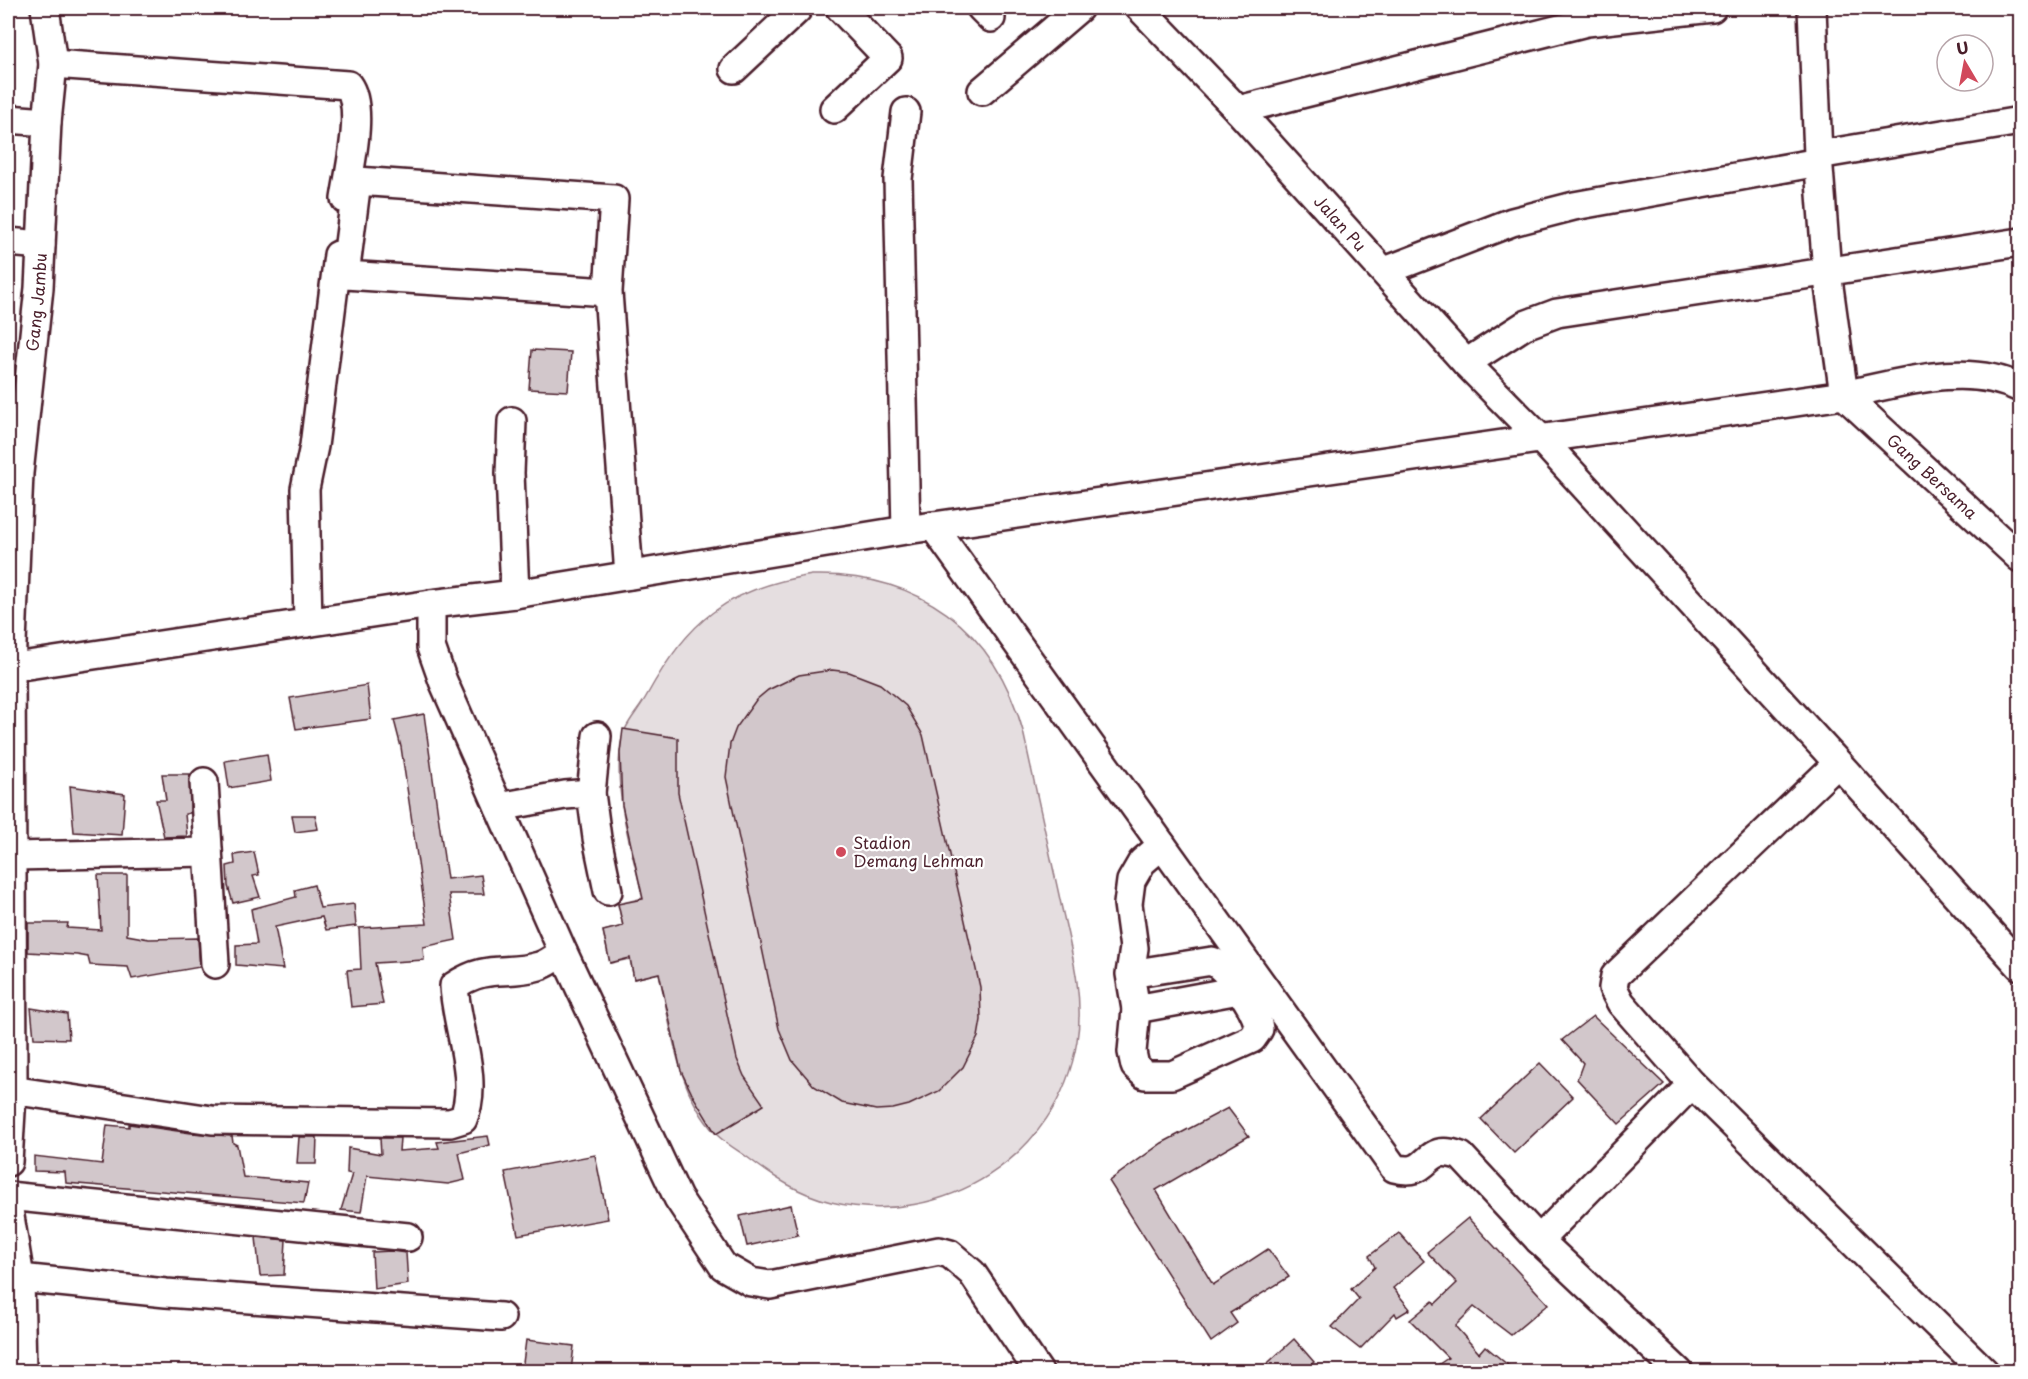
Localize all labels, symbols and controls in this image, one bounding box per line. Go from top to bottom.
north arrow [1935,33,1995,93]
text: U [1954,34,1970,60]
street label: Jalan Pu [1309,189,1373,256]
street label: Gang Jambu [19,253,52,352]
street label: Gang Bersama [1882,428,1983,524]
place label: Stadion Demang Lehman [853,830,984,872]
marker: Stadion Demang Lehman [834,845,848,859]

